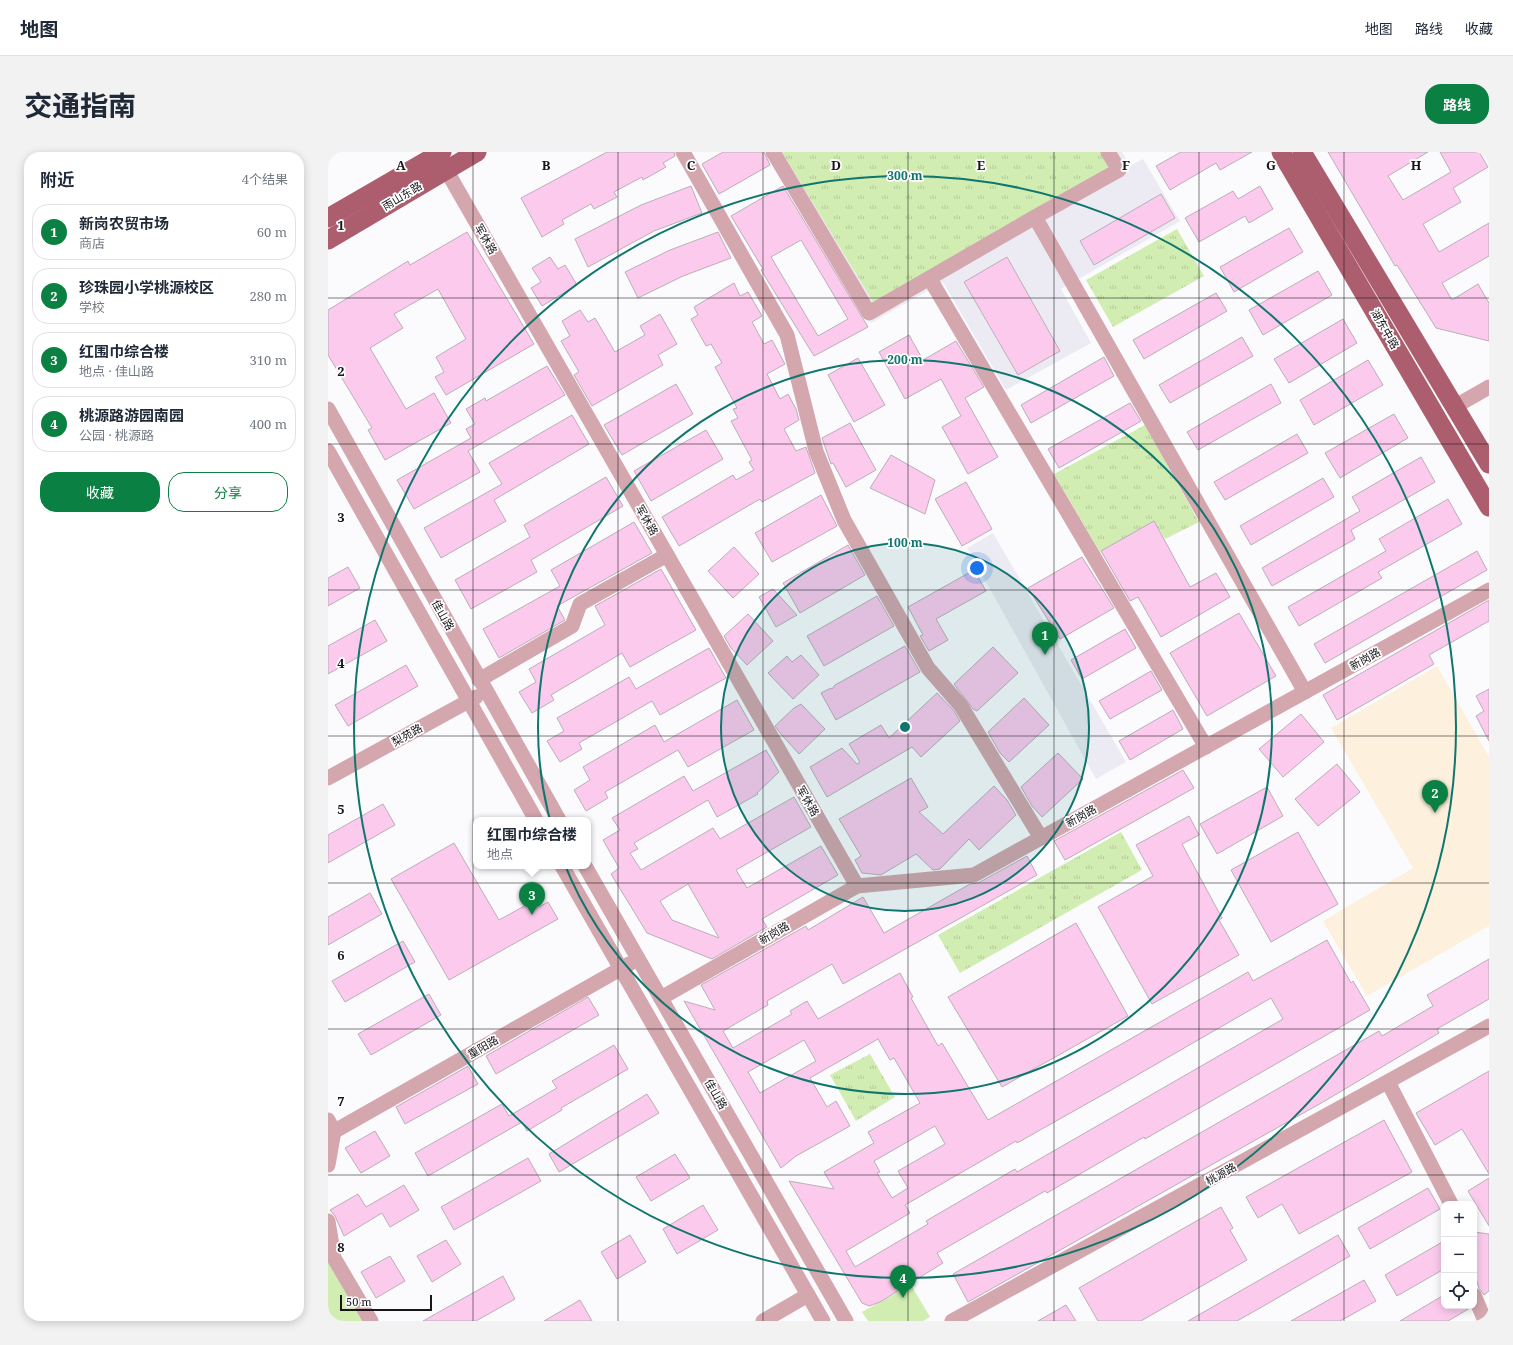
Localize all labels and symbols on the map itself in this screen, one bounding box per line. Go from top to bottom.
text: A [396,156,406,174]
text: B [542,156,551,174]
text: C [687,156,696,174]
text: D [831,156,841,174]
text: E [977,156,986,174]
text: F [1122,156,1130,174]
text: G [1266,156,1276,174]
text: H [1411,156,1422,174]
text: 300 m [887,167,923,184]
street label: 雨山东路 [379,178,424,213]
text: 1 [337,216,345,234]
street label: 军休路 [472,221,501,257]
street label: 湖东中路 [1368,306,1403,352]
text: 200 m [887,351,923,368]
text: 2 [337,362,345,380]
street label: 军休路 [633,502,662,538]
text: 3 [337,508,345,526]
text: 100 m [887,534,923,551]
your location [967,558,987,578]
street label: 佳山路 [429,597,458,633]
pin: 1 [1032,622,1058,655]
street label: 新岗路 [1347,644,1383,673]
text: 4 [337,654,345,672]
street label: 梨苑路 [389,720,425,749]
centre of rings [898,720,912,734]
pin: 2 [1422,780,1448,813]
street label: 军休路 [794,783,823,819]
text: 5 [337,800,345,818]
street label: 新岗路 [1063,801,1099,830]
pin: 3 [519,882,545,915]
street label: 新岗路 [756,918,792,947]
text: 6 [337,946,345,964]
street label: 重阳路 [465,1032,501,1061]
street label: 佳山路 [702,1076,731,1112]
text: 7 [337,1092,345,1110]
street label: 桃源路 [1203,1159,1239,1188]
text: 8 [337,1238,345,1256]
pin: 4 [890,1265,916,1298]
scale bar [340,1293,432,1312]

